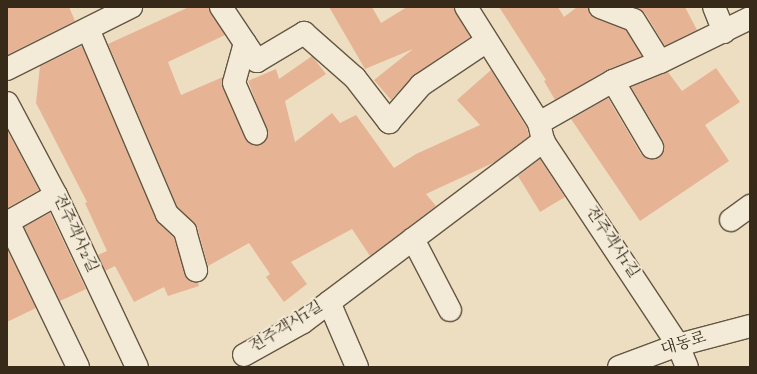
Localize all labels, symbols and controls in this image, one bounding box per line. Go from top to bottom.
street label: 전주객사2길 [47,192,101,276]
street label: 전주객사1길 [580,203,642,283]
street label: 전주객사1길 [247,298,327,358]
street label: 대동로 [659,329,709,361]

